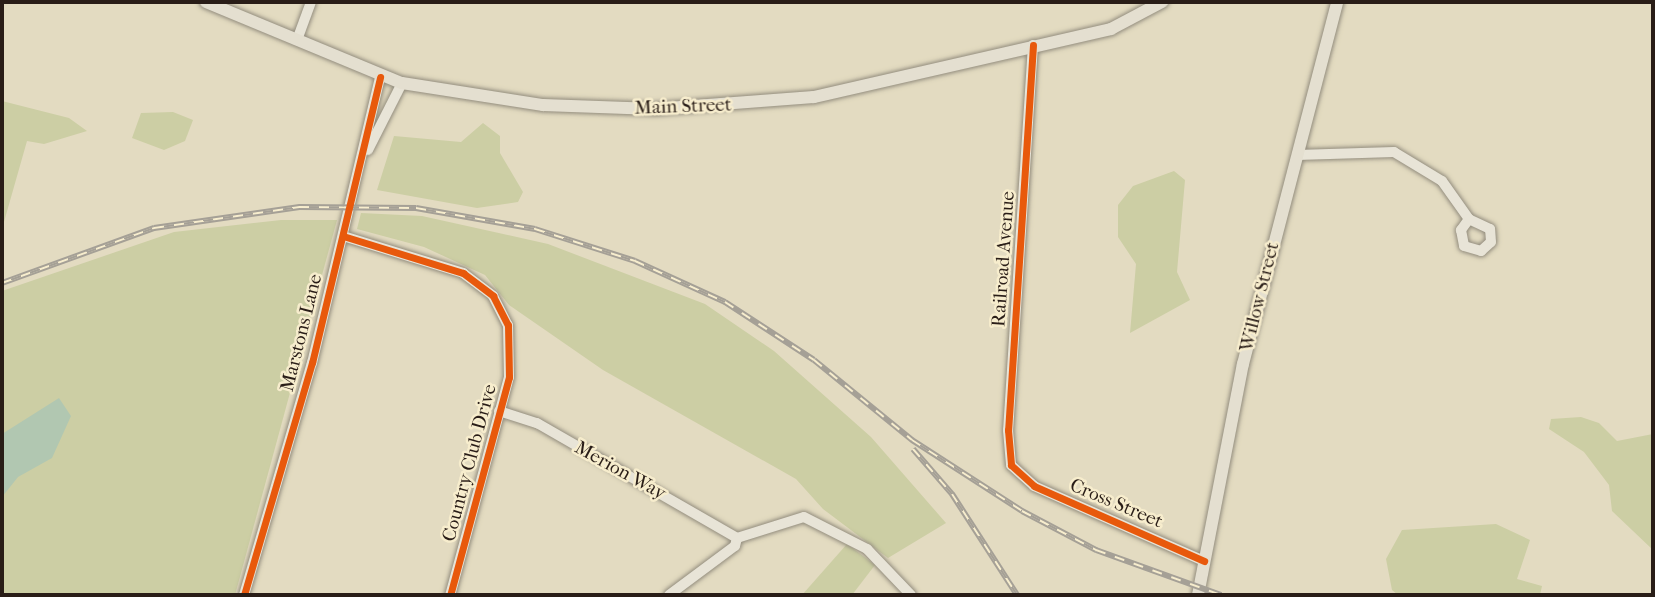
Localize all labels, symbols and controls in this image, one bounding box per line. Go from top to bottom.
street label: Main Street [634,94,732,120]
street label: Railroad Avenue [988,190,1020,328]
street label: Willow Street [1235,240,1285,354]
street label: Marstons Lane [276,272,328,394]
street label: Country Club Drive [438,382,502,544]
street label: Merion Way [570,437,670,505]
street label: Cross Street [1066,474,1166,534]

